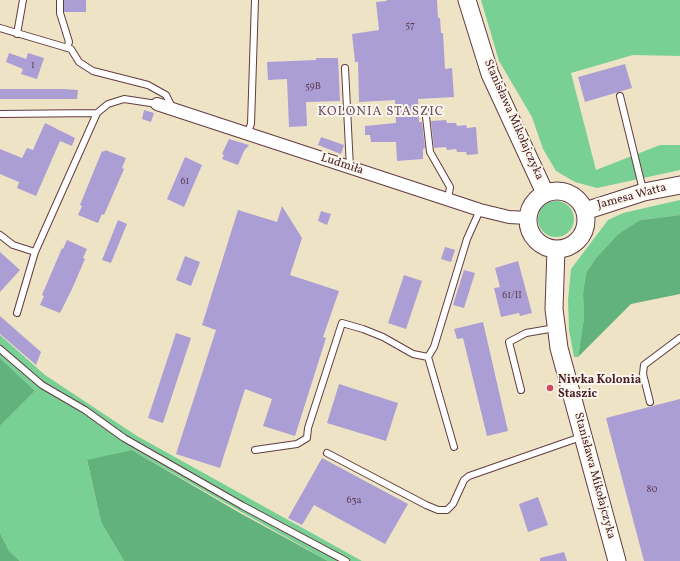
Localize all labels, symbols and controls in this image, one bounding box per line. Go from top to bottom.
house number: 57 [405,20,415,32]
street label: Stanisława Mikołajczyka [480,58,546,182]
house number: 1 [31,60,35,72]
house number: 59B [305,81,321,93]
district label: KOLONIA STASZIC [318,105,444,121]
street label: Ludmiła [319,151,365,179]
house number: 61 [181,176,189,188]
street label: Jamesa Watta [596,181,668,213]
house number: 61/II [502,290,522,302]
place label: Niwka Kolonia Staszic [558,374,641,402]
marker: Niwka Kolonia Staszic [545,383,555,393]
street label: Stanisława Mikołajczyka [570,411,618,541]
house number: 80 [646,484,658,496]
house number: 63a [346,495,362,507]

